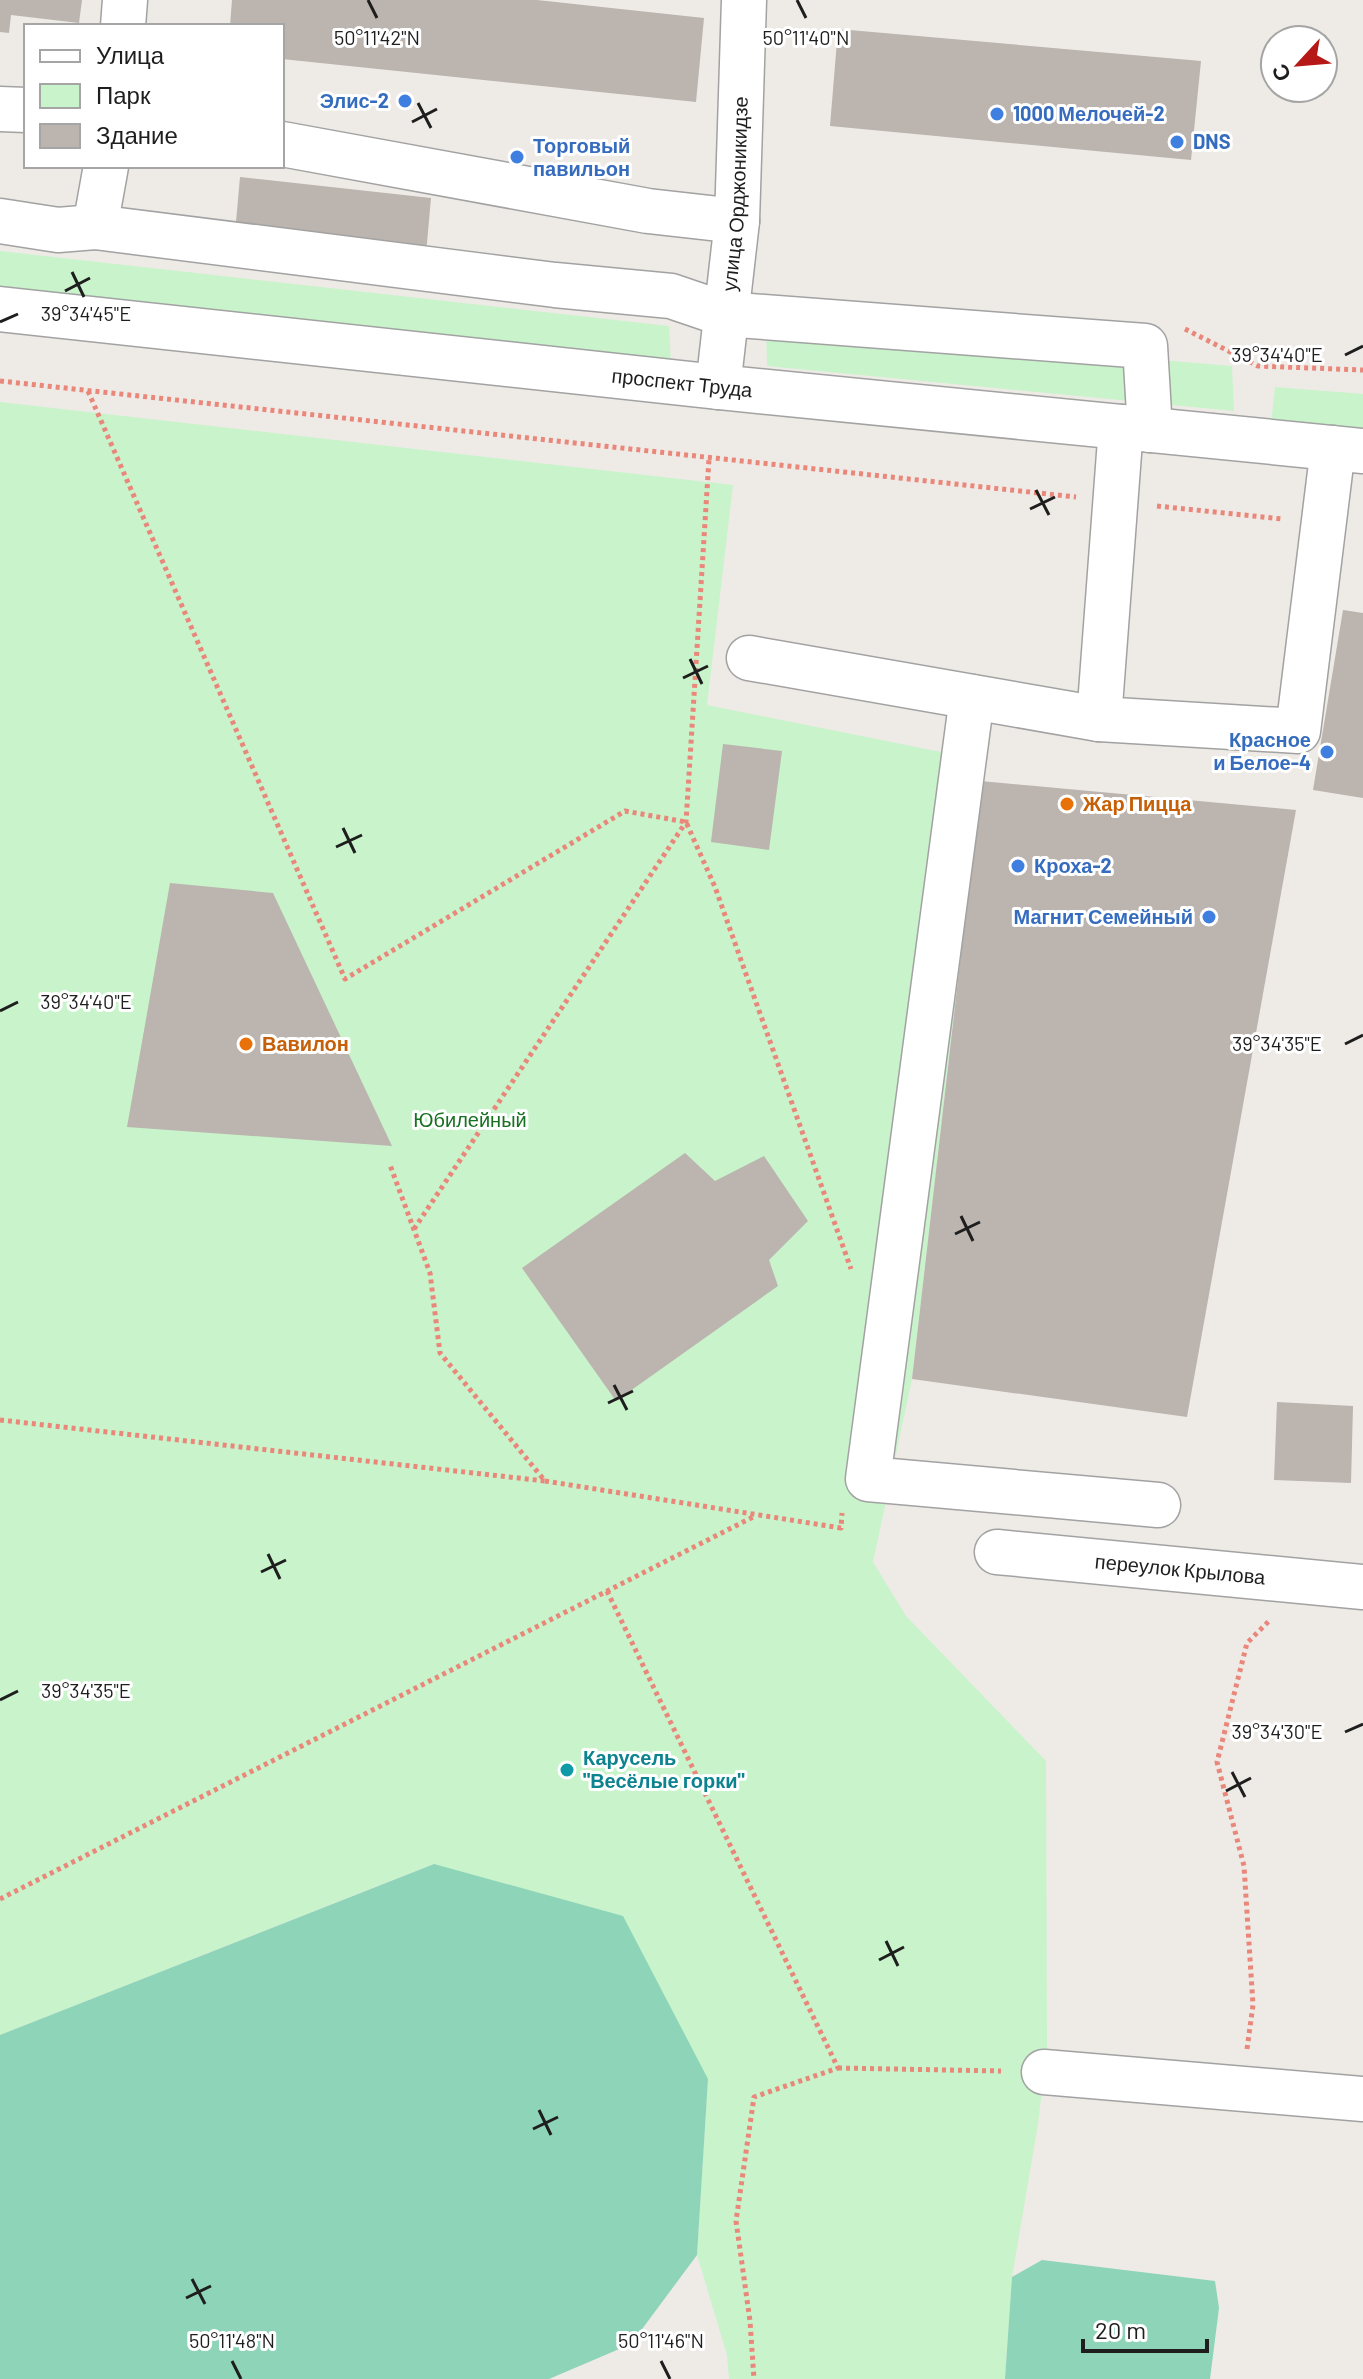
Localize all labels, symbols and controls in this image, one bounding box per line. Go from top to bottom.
legend [24,24,284,168]
north arrow [1259,24,1339,104]
text: 50°11'42"N [334,25,420,49]
text: 50°11'40"N [763,25,849,49]
text: Улица [96,40,165,69]
text: С [1265,60,1295,86]
text: Парк [96,80,151,109]
place label: Элис-2 [320,88,389,112]
marker: Элис-2 [396,92,414,110]
street label: улица Орджоникидзе [716,96,752,293]
place label: 1000 Мелочей-2 [1013,101,1165,125]
marker: 1000 Мелочей-2 [988,105,1006,123]
text: Здание [96,120,178,149]
place label: DNS [1193,129,1231,153]
place label: Торговый павильон [533,133,630,180]
marker: DNS [1168,133,1186,151]
marker: Торговый павильон [508,148,526,166]
text: 39°34'45"E [41,301,131,325]
text: 39°34'40"E [1231,342,1323,366]
street label: проспект Труда [611,363,754,401]
place label: Красное и Белое-4 [1213,727,1311,774]
marker: Красное и Белое-4 [1318,743,1336,761]
place label: Жар Пицца [1082,791,1192,815]
marker: Жар Пицца [1058,795,1076,813]
place label: Кроха-2 [1034,853,1112,877]
marker: Кроха-2 [1009,857,1027,875]
place label: Магнит Семейный [1014,904,1193,928]
marker: Магнит Семейный [1200,908,1218,926]
text: 39°34'40"E [40,989,132,1013]
place label: Вавилон [262,1031,349,1055]
text: 39°34'35"E [1232,1031,1322,1055]
marker: Вавилон [237,1035,255,1053]
park label: Юбилейный [413,1107,527,1131]
street label: переулок Крылова [1094,1548,1267,1589]
text: 39°34'35"E [41,1678,131,1702]
text: 39°34'30"E [1232,1719,1322,1743]
place label: Карусель "Весёлые горки" [583,1745,745,1792]
marker: Карусель "Весёлые горки" [558,1761,576,1779]
scale bar [1083,2303,1207,2353]
text: 20 m [1095,2315,1146,2344]
text: 50°11'48"N [189,2328,275,2352]
text: 50°11'46"N [618,2328,704,2352]

